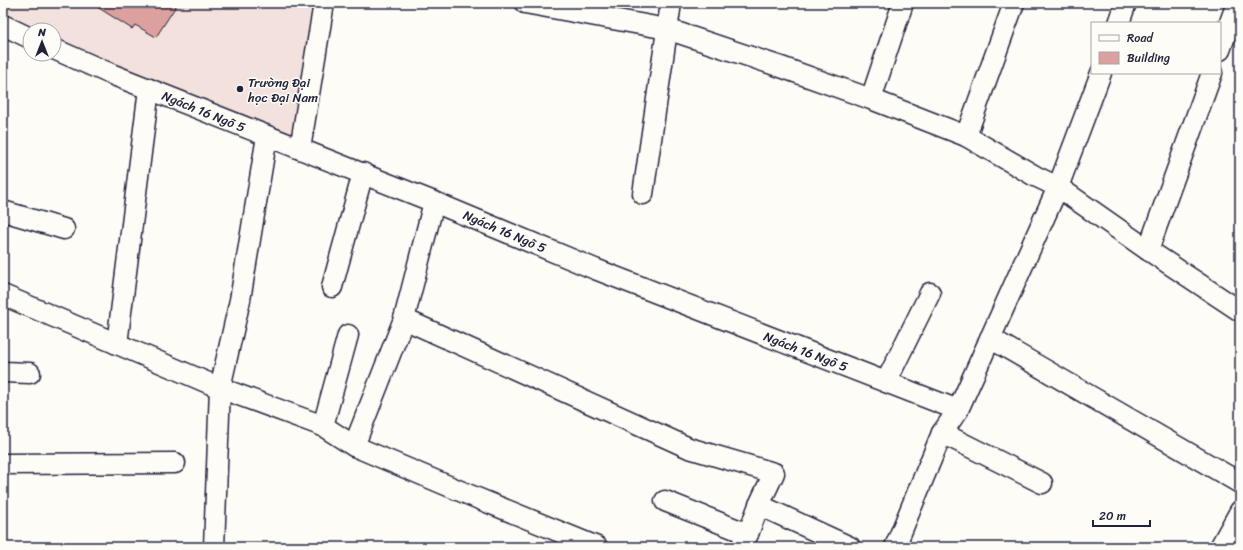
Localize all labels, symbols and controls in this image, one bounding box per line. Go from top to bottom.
north arrow [22,22,62,62]
legend [1091,22,1221,74]
text: N [37,23,46,42]
text: Road [1127,27,1154,49]
text: Building [1127,47,1170,69]
place label: Trường Đại học Đại Nam [247,71,318,109]
street label: Ngách 16 Ngõ 5 [158,84,249,139]
marker: Trường Đại học Đại Nam [235,84,245,94]
street label: Ngách 16 Ngõ 5 [460,204,550,259]
street label: Ngách 16 Ngõ 5 [760,325,851,378]
scale bar [1093,502,1150,528]
text: 20 m [1099,505,1126,527]

